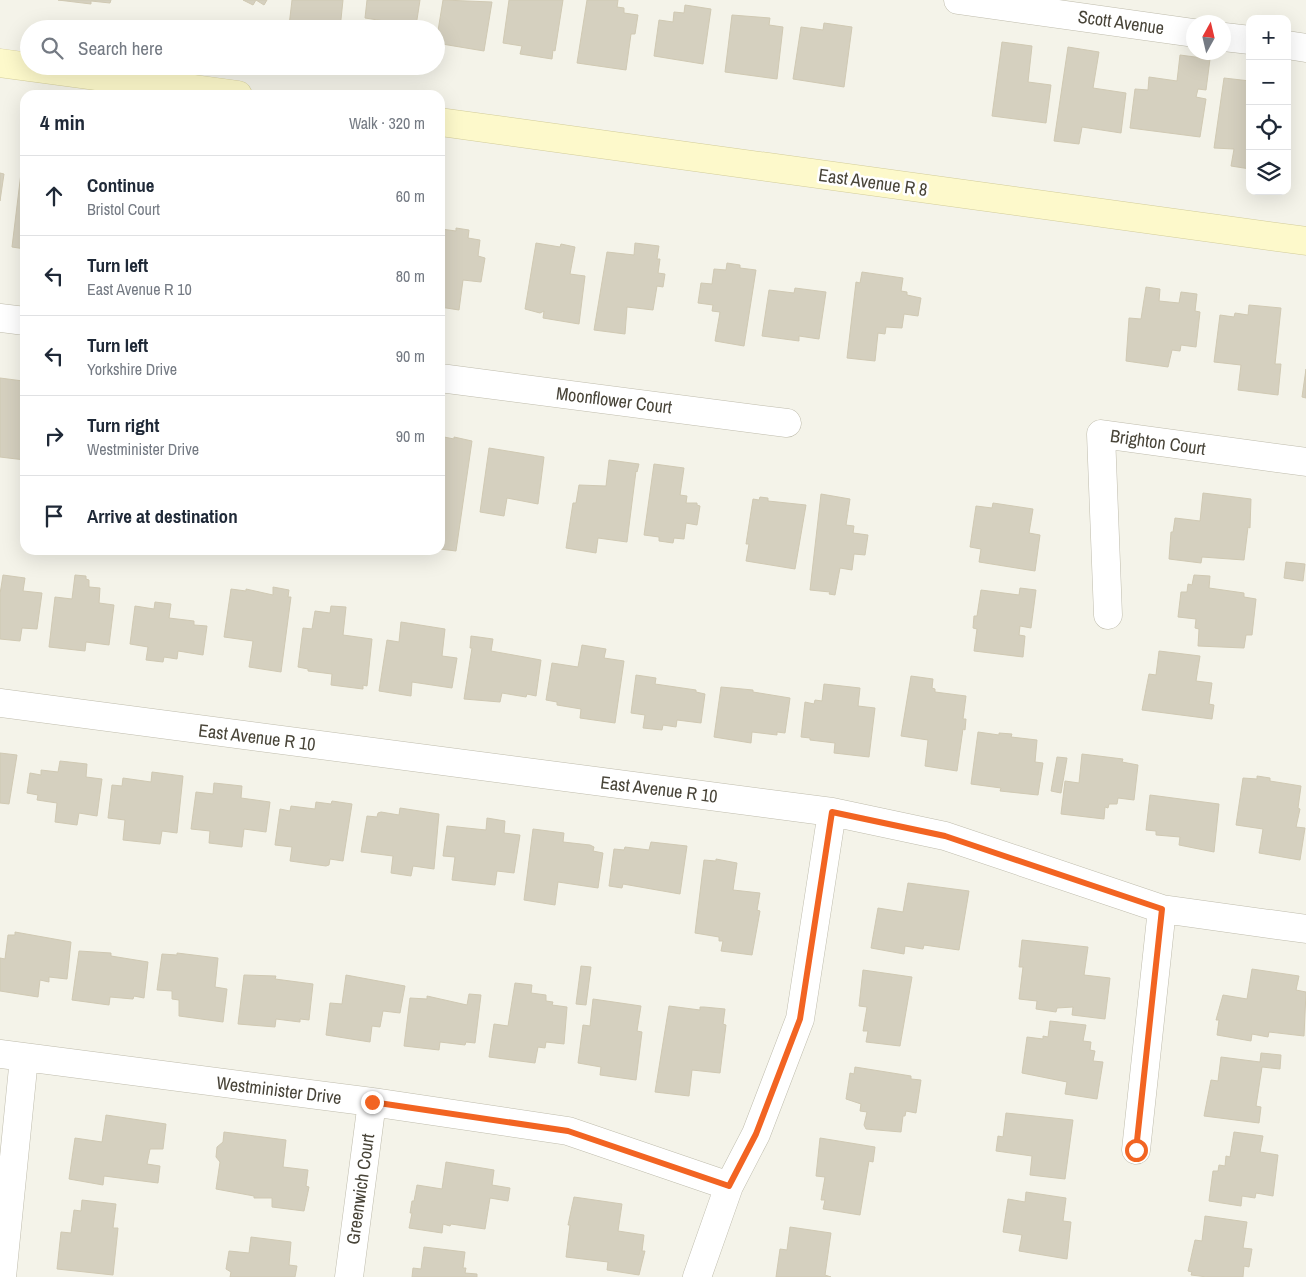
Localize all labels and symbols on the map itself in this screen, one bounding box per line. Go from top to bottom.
street label: Scott Avenue [1076,4,1166,40]
north arrow [1186,15,1231,60]
street label: East Avenue R 8 [817,162,929,202]
street label: Moonflower Court [555,380,673,420]
street label: Brighton Court [1109,423,1207,461]
street label: East Avenue R 10 [197,717,317,757]
street label: East Avenue R 10 [599,769,719,809]
street label: Westminister Drive [215,1070,343,1110]
route end [361,1091,384,1114]
street label: Greenwich Court [340,1132,380,1246]
route start [1125,1139,1148,1162]

